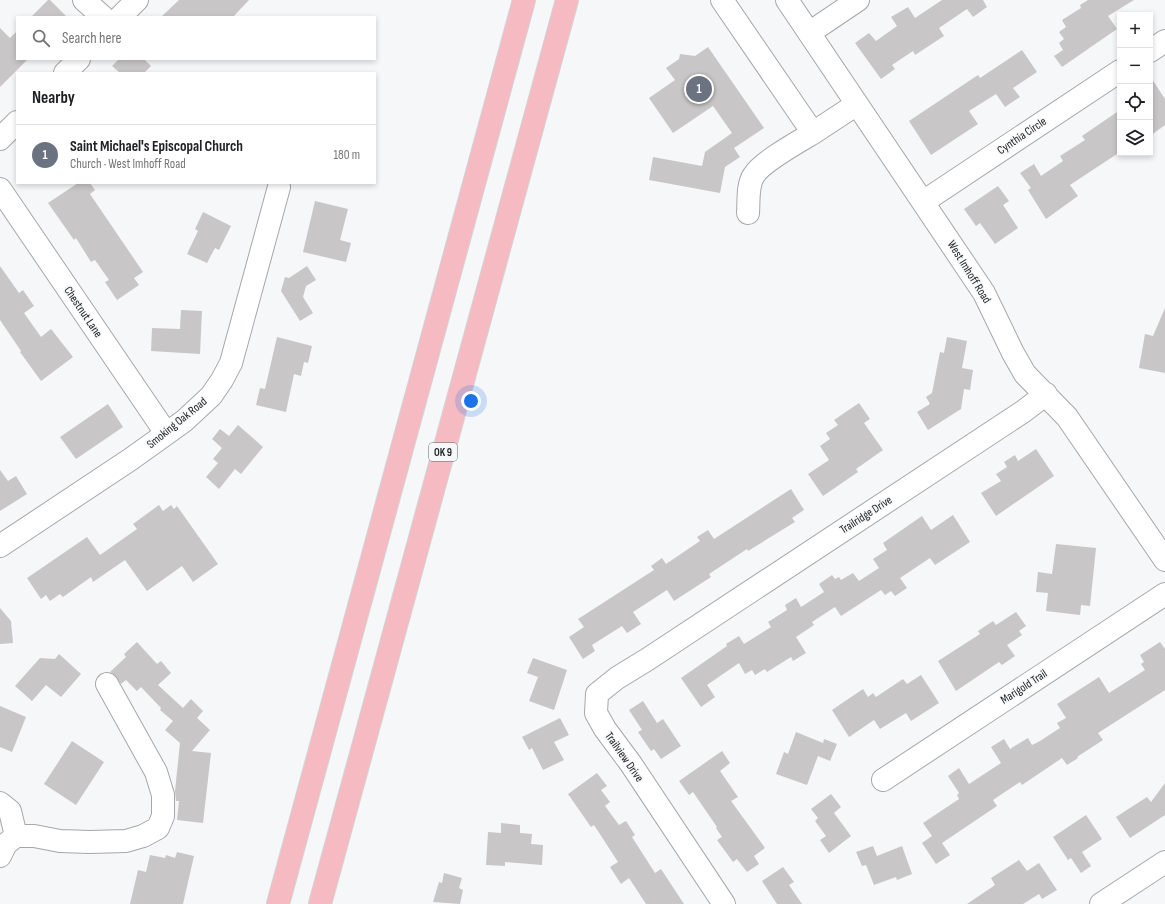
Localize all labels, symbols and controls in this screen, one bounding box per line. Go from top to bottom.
map controls [1117,12,1153,156]
button: + [1117,12,1153,48]
search box [16,16,376,60]
icon: search [30,27,52,49]
text: Search here [62,29,122,48]
button: − [1117,48,1153,84]
pin: 1 [686,74,712,104]
button: locate [1117,84,1153,120]
text: Nearby [32,88,75,108]
street label: Cynthia Circle [994,114,1050,158]
button: layers [1117,120,1153,156]
text: Saint Michael's Episcopal Church [70,137,243,156]
text: 1 [42,147,48,163]
text: 180 m [334,147,360,163]
text: Church · West Imhoff Road [70,156,186,172]
street label: West Imhoff Road [944,238,994,306]
street label: Chestnut Lane [60,284,106,341]
your location [461,391,481,411]
street label: Smoking Oak Road [144,394,210,452]
road number: OK 9 [429,443,457,461]
street label: Trailridge Drive [837,492,895,537]
street label: Marigold Trail [998,666,1050,708]
street label: Trailview Drive [601,729,647,785]

